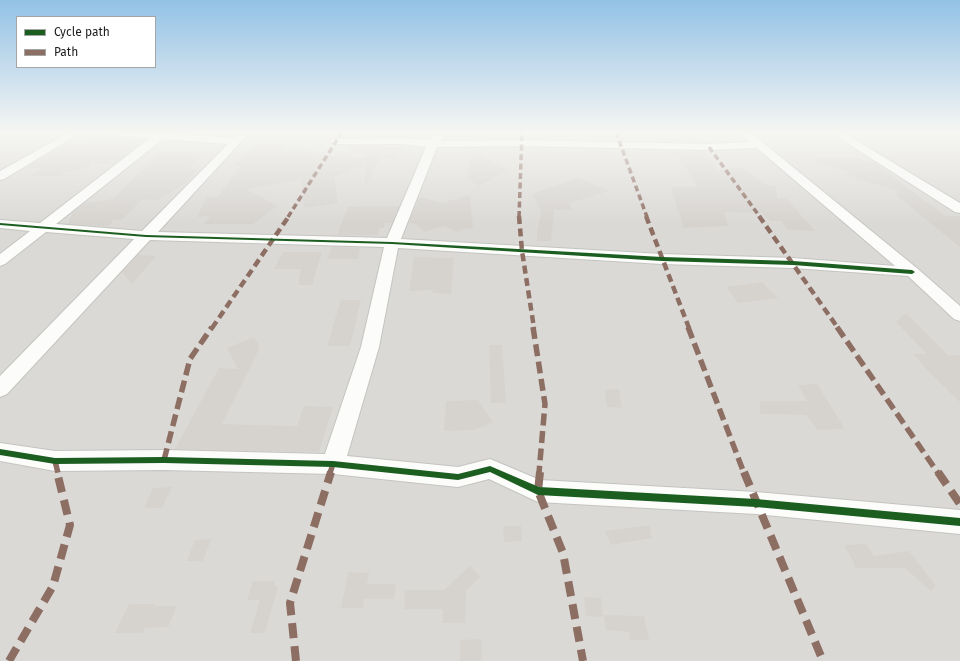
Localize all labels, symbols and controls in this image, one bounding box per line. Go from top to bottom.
legend [16,16,156,68]
text: Cycle path [54,25,110,39]
text: Path [54,45,78,59]

